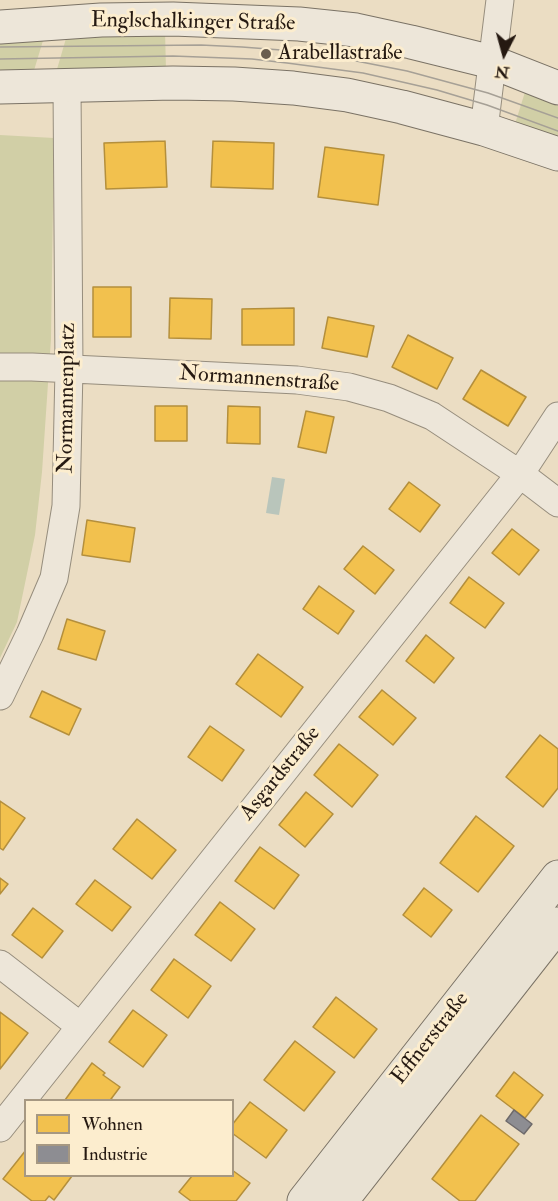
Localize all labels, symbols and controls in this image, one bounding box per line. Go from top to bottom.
street label: Englschalkinger Straße [91,8,295,38]
north arrow [474,24,534,84]
place label: Arabellastraße [278,41,403,67]
marker: Arabellastraße [259,47,273,61]
text: N [494,61,510,83]
street label: Normannenplatz [53,322,83,474]
street label: Normannenstraße [178,361,340,399]
street label: Asgardstraße [235,722,327,826]
street label: Effnerstraße [387,987,475,1091]
legend [24,1099,234,1177]
text: Wohnen [82,1113,143,1136]
text: Industrie [82,1143,148,1166]

